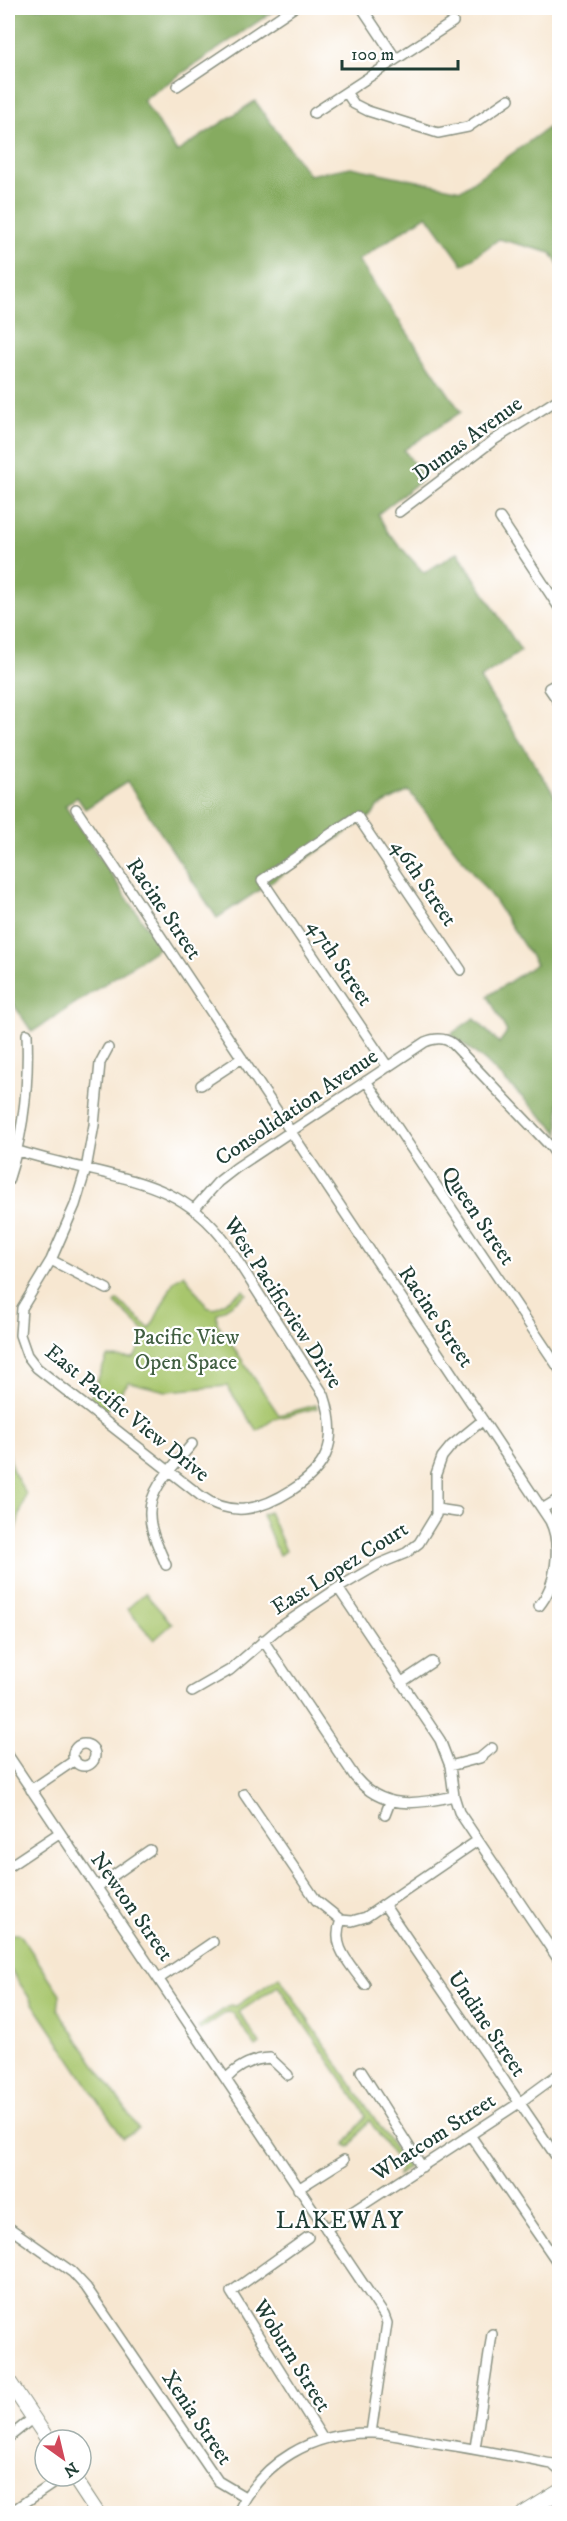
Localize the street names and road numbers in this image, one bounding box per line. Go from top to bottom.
street label: Dumas Avenue [408,391,528,488]
street label: 46th Street [385,834,463,932]
street label: Racine Street [120,853,207,965]
street label: 47th Street [301,914,379,1011]
street label: Consolidation Avenue [210,1043,383,1172]
street label: Queen Street [435,1161,521,1270]
street label: West Pacificview Drive [217,1211,348,1393]
street label: Racine Street [392,1261,479,1373]
street label: East Pacific View Drive [39,1338,215,1488]
street label: East Lopez Court [266,1515,413,1621]
street label: Newton Street [84,1847,179,1967]
street label: Undine Street [441,1966,532,2082]
street label: Whatcom Street [366,2087,501,2188]
street label: Woburn Street [246,2294,337,2417]
street label: Xenia Street [155,2365,238,2470]

